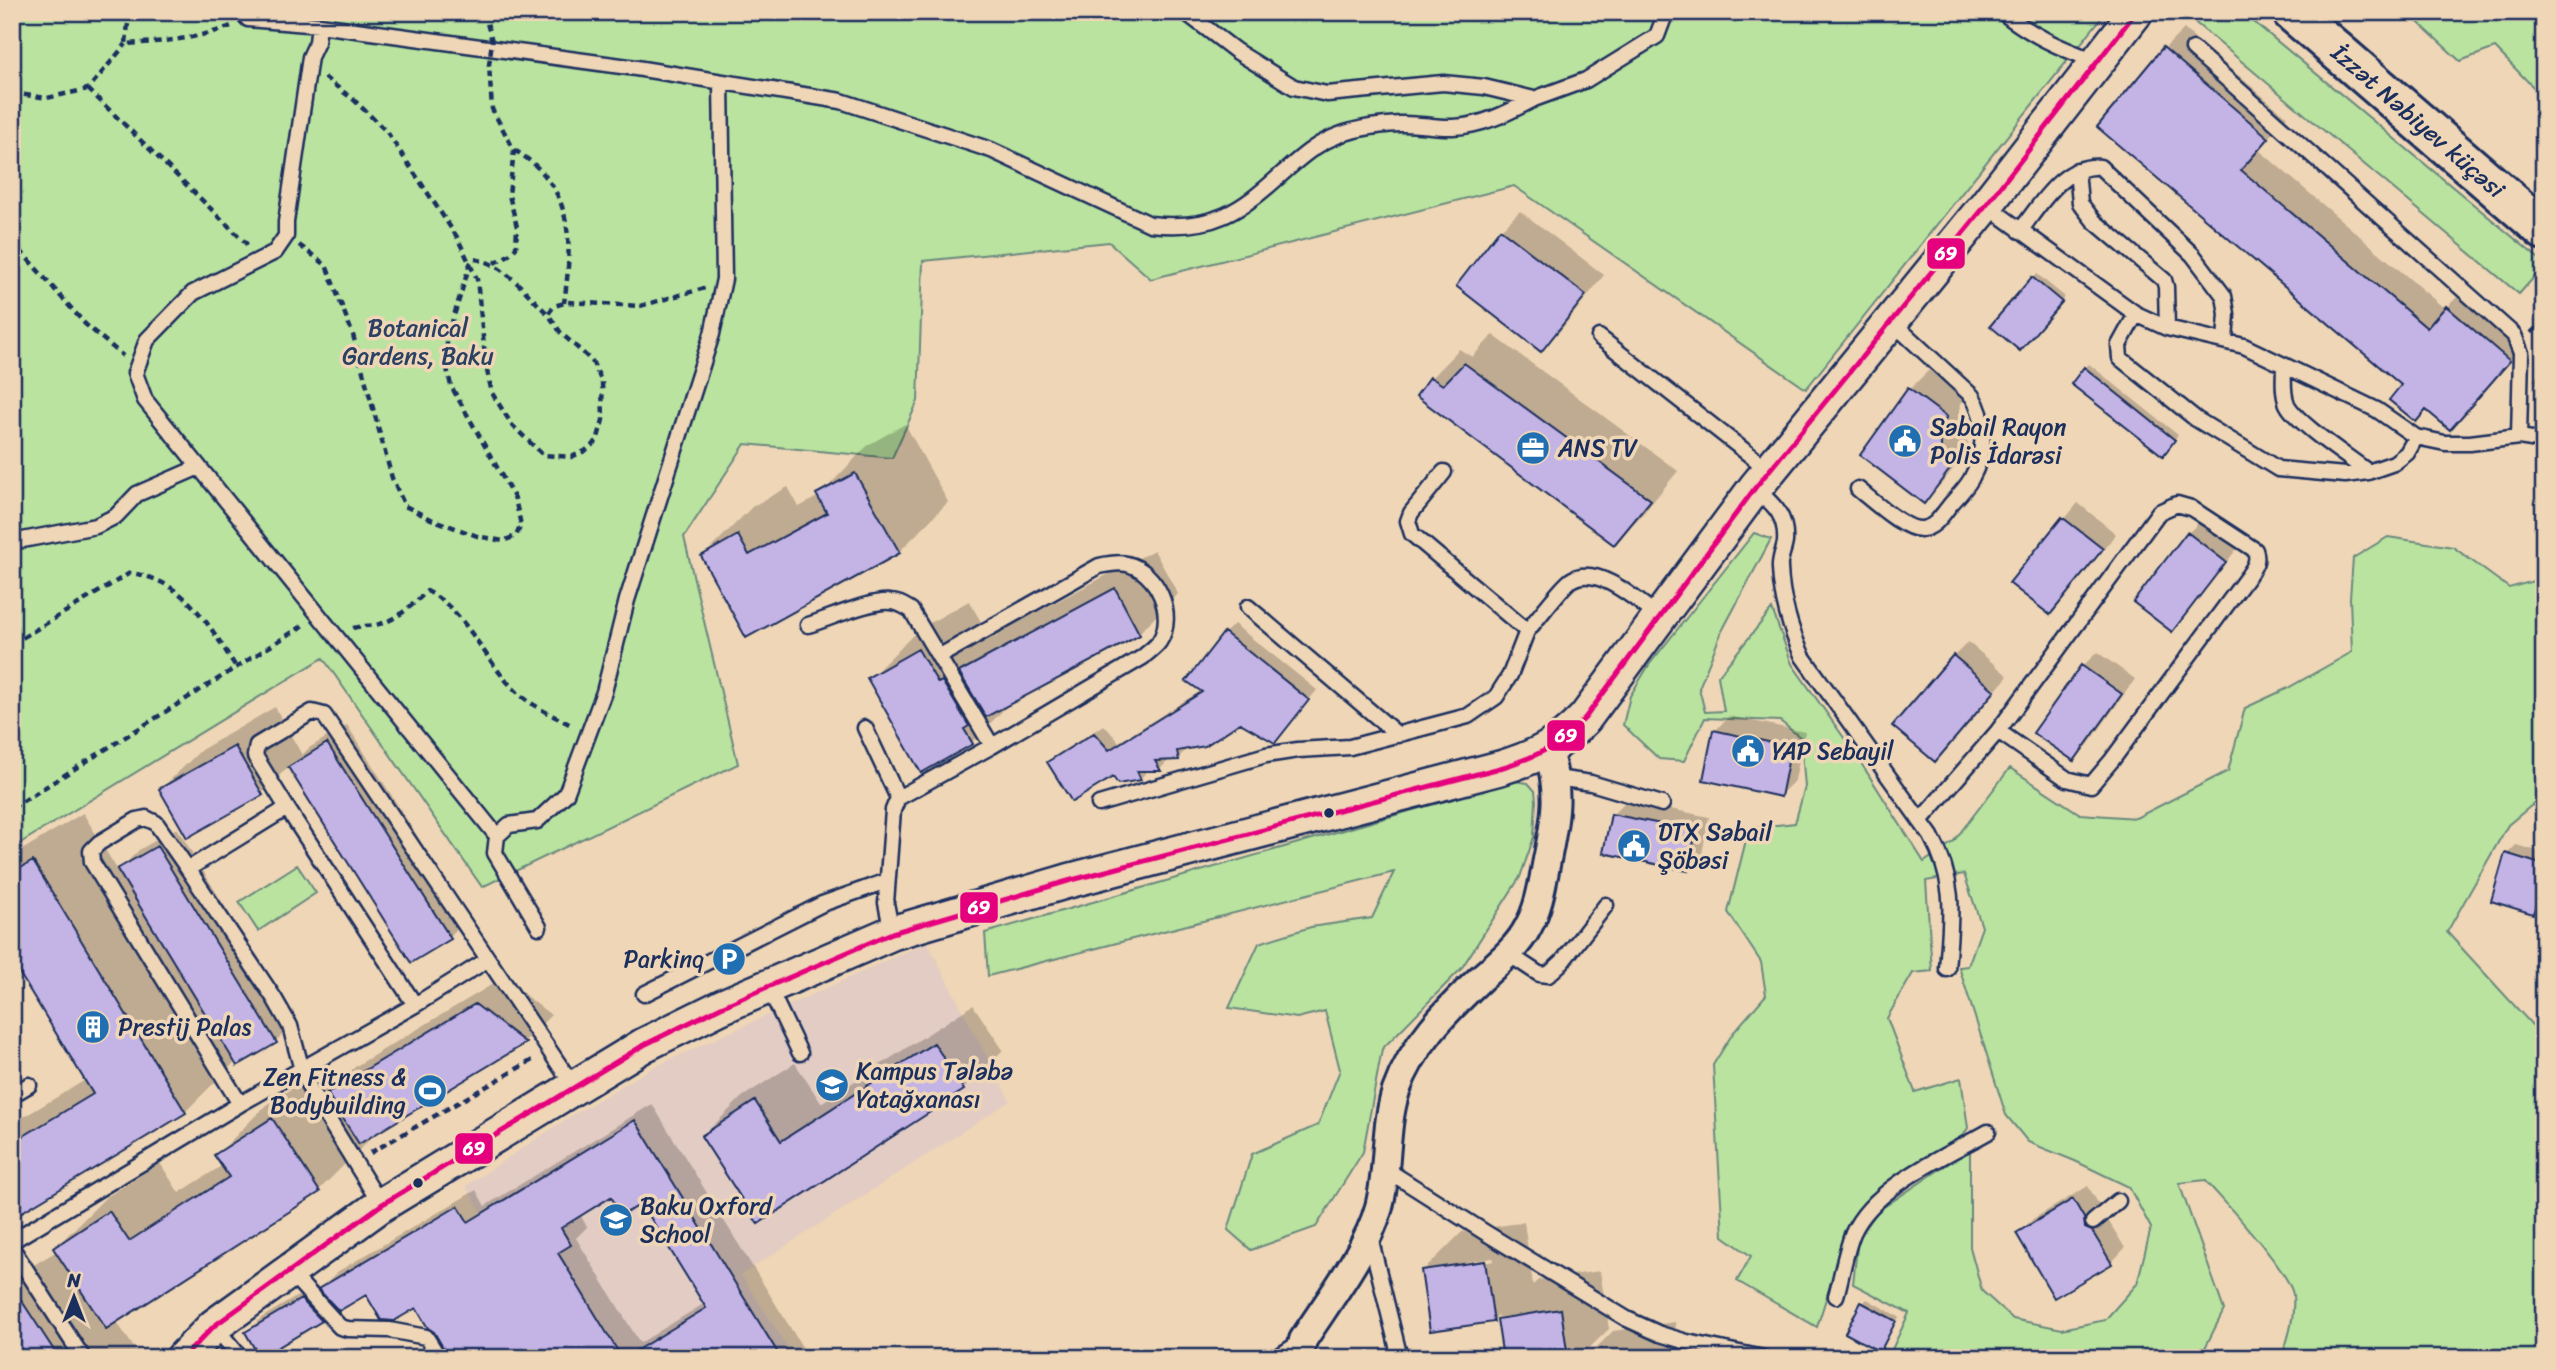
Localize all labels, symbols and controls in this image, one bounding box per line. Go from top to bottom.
street label: İzzət Nəbiyev küçəsi [2320,32,2516,210]
line badge: 69 [1926,237,1966,270]
text: 69 [1934,237,1958,270]
park label: Botanical Gardens, Baku [342,307,494,377]
place label: Səbail Rayon Polis İdarəsi [1930,406,2066,476]
public building icon: Səbail Rayon Polis İdarəsi [1886,422,1924,460]
place label: ANS TV [1557,427,1639,469]
office icon: ANS TV [1514,429,1552,467]
line badge: 69 [1546,719,1586,752]
text: 69 [1554,719,1578,752]
place label: YAP Sebayil [1772,730,1895,772]
public building icon: YAP Sebayil [1729,732,1767,770]
unlabelled marker [1322,806,1336,820]
place label: DTX Səbail Şöbəsi [1658,811,1773,881]
public building icon: DTX Səbail Şöbəsi [1615,827,1653,865]
line badge: 69 [959,891,999,924]
text: 69 [967,891,991,924]
place label: Parkinq [623,938,704,980]
parking icon: Parkinq [710,940,748,978]
place label: Prestij Palas [118,1006,252,1048]
building icon: Prestij Palas [74,1008,112,1046]
place label: Kampus Tələbə Yatağxanası [856,1050,1013,1120]
place label: Zen Fitness & Bodybuilding [263,1056,406,1126]
school or university icon: Kampus Tələbə Yatağxanası [813,1066,851,1104]
sports icon: Zen Fitness & Bodybuilding [411,1072,449,1110]
line badge: 69 [454,1132,494,1165]
text: 69 [462,1132,486,1165]
unlabelled marker [411,1176,425,1190]
place label: Baku Oxford School [640,1185,773,1255]
school or university icon: Baku Oxford School [597,1201,635,1239]
north arrow [38,1262,108,1332]
text: N [66,1264,81,1297]

